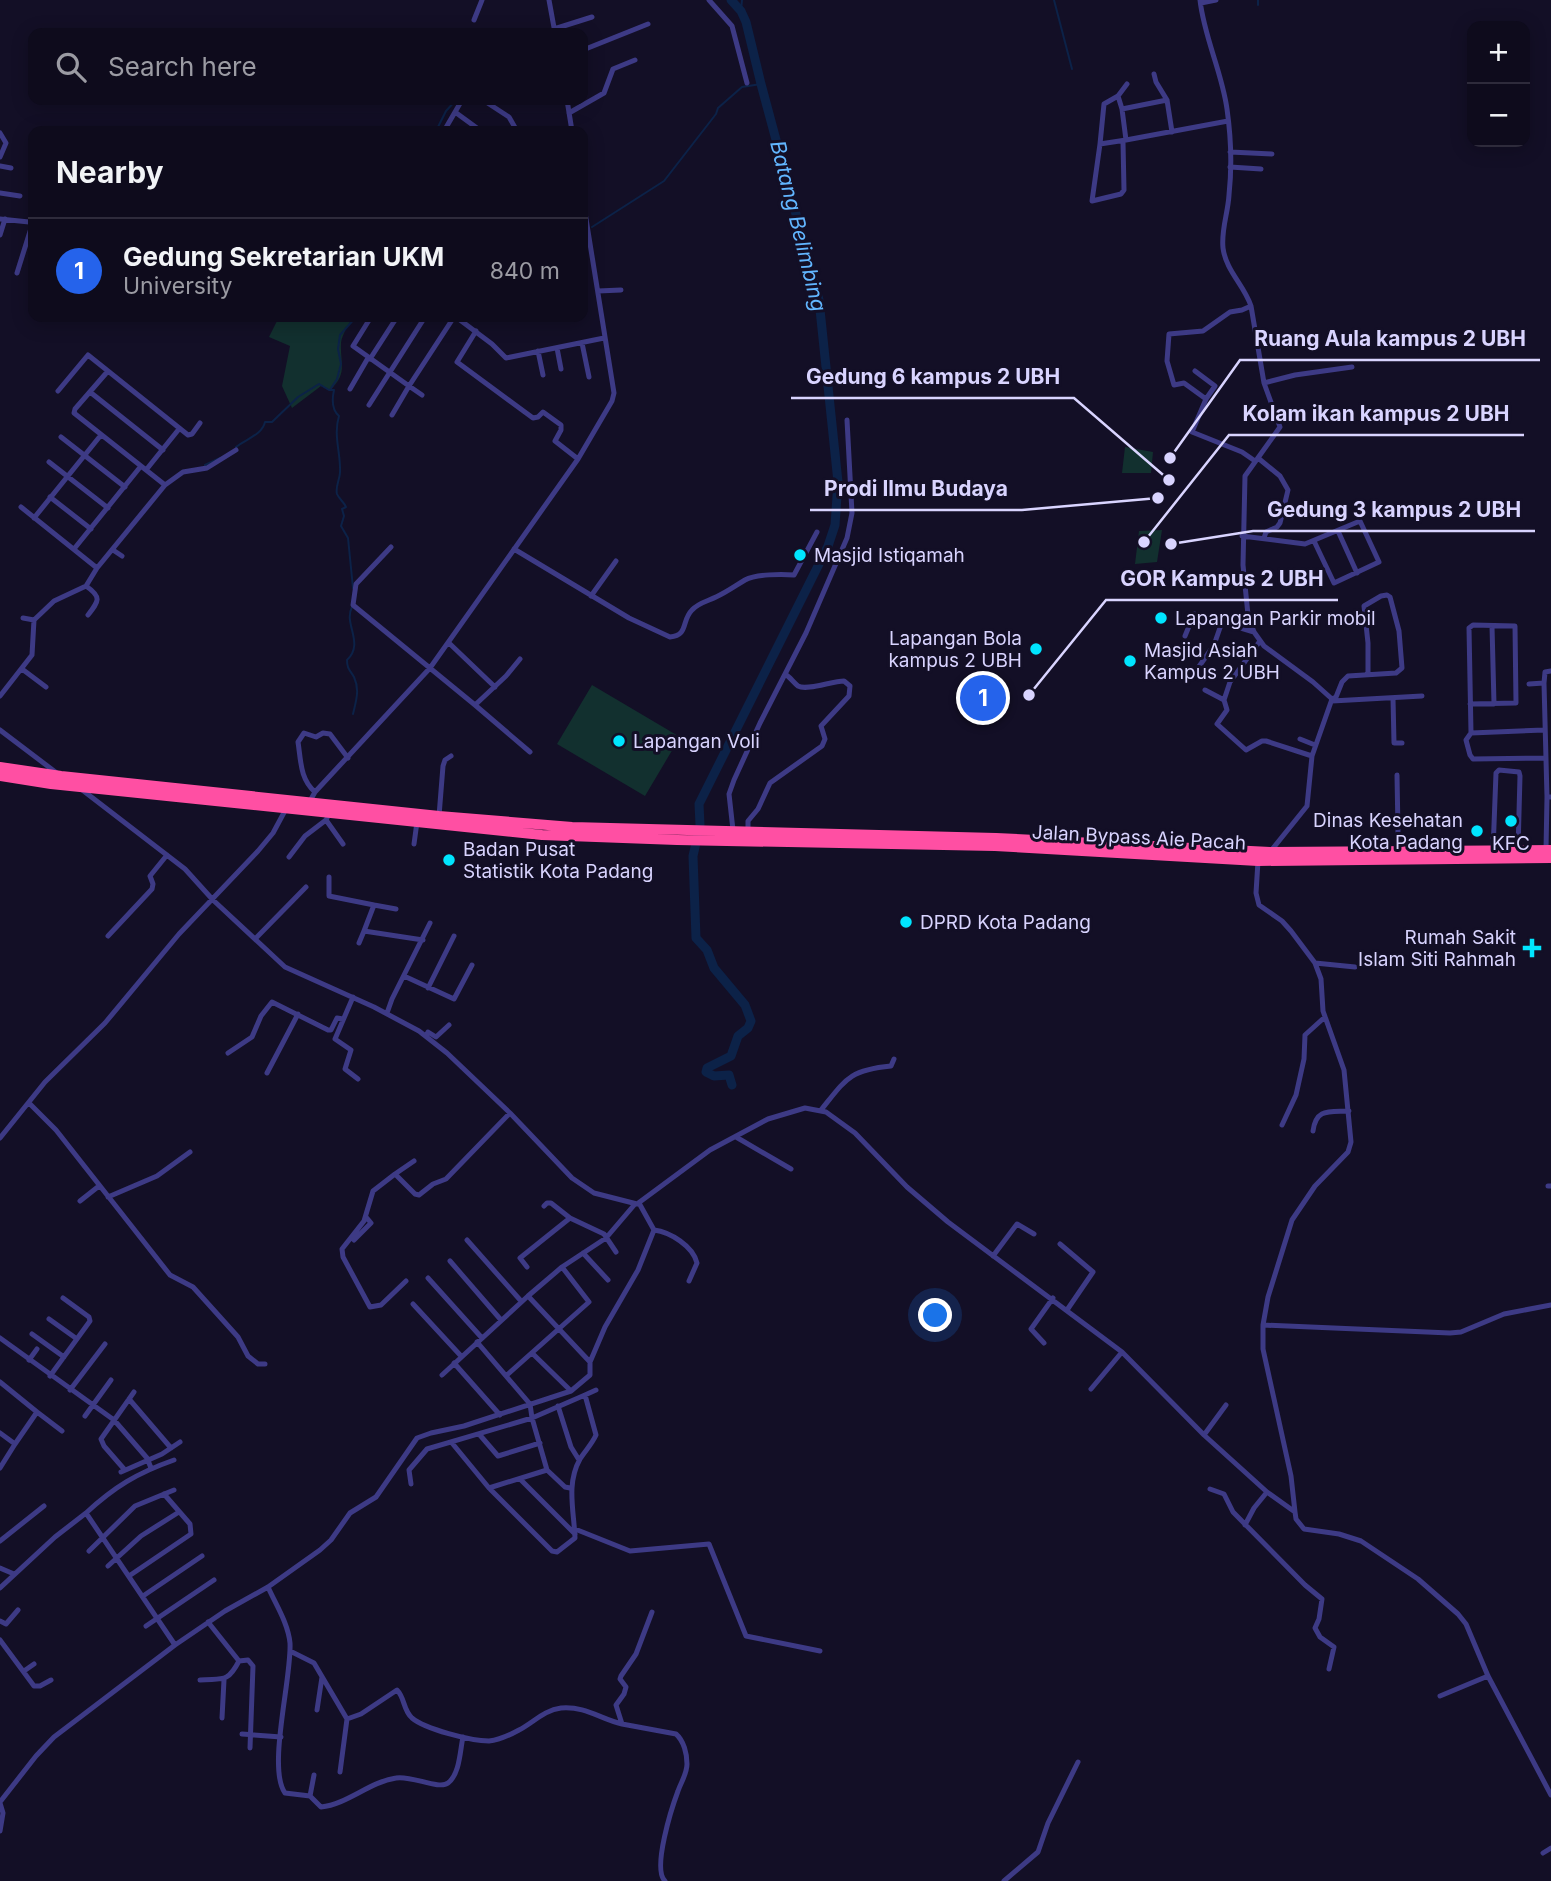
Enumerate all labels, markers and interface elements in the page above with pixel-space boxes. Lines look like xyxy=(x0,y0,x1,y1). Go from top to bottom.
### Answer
map controls xyxy=(1467,21,1530,147)
button: + xyxy=(1467,21,1530,84)
search box xyxy=(28,28,588,105)
icon: search xyxy=(52,48,90,86)
text: Search here xyxy=(108,51,257,82)
button: − xyxy=(1467,84,1530,147)
water label: Batang Belimbing xyxy=(765,138,832,314)
text: Nearby xyxy=(56,154,164,190)
text: Gedung Sekretarian UKM xyxy=(123,241,444,272)
text: 1 xyxy=(74,257,84,285)
text: 840 m xyxy=(490,257,560,285)
text: University xyxy=(123,272,232,300)
callout: Ruang Aula kampus 2 UBH xyxy=(1240,318,1540,360)
text: Ruang Aula kampus 2 UBH xyxy=(1254,326,1526,351)
callout: Gedung 6 kampus 2 UBH xyxy=(791,356,1074,398)
text: Gedung 6 kampus 2 UBH xyxy=(806,364,1060,389)
callout: Kolam ikan kampus 2 UBH xyxy=(1229,393,1524,435)
text: Kolam ikan kampus 2 UBH xyxy=(1242,401,1510,426)
callout: Prodi Ilmu Budaya xyxy=(810,468,1022,510)
text: Prodi Ilmu Budaya xyxy=(824,476,1008,501)
callout: Gedung 3 kampus 2 UBH xyxy=(1253,489,1535,531)
text: Gedung 3 kampus 2 UBH xyxy=(1267,497,1521,522)
place label: Masjid Istiqamah xyxy=(814,544,965,567)
marker: Masjid Istiqamah xyxy=(792,547,808,563)
callout: GOR Kampus 2 UBH xyxy=(1106,558,1338,600)
text: GOR Kampus 2 UBH xyxy=(1120,566,1324,591)
place label: Lapangan Parkir mobil xyxy=(1175,607,1376,630)
marker: Lapangan Parkir mobil xyxy=(1153,610,1169,626)
place label: Lapangan Bola kampus 2 UBH xyxy=(888,627,1022,672)
place label: Masjid Asiah Kampus 2 UBH xyxy=(1144,639,1280,684)
marker: Lapangan Bola kampus 2 UBH xyxy=(1028,641,1044,657)
marker: Masjid Asiah Kampus 2 UBH xyxy=(1122,653,1138,669)
pin: 1 xyxy=(960,672,1006,724)
place label: Lapangan Voli xyxy=(633,730,760,753)
marker: Lapangan Voli xyxy=(611,733,627,749)
place label: Dinas Kesehatan Kota Padang xyxy=(1313,809,1463,854)
marker: KFC xyxy=(1503,813,1519,829)
street label: Jalan Bypass Aie Pacah xyxy=(1031,820,1247,855)
marker: Dinas Kesehatan Kota Padang xyxy=(1469,823,1485,839)
place label: KFC xyxy=(1492,832,1530,855)
place label: Badan Pusat Statistik Kota Padang xyxy=(463,838,653,883)
marker: Badan Pusat Statistik Kota Padang xyxy=(441,852,457,868)
place label: DPRD Kota Padang xyxy=(920,911,1091,934)
marker: DPRD Kota Padang xyxy=(898,914,914,930)
place label: Rumah Sakit Islam Siti Rahmah xyxy=(1358,926,1516,971)
marker: Rumah Sakit Islam Siti Rahmah xyxy=(1522,938,1542,958)
your location xyxy=(918,1298,952,1332)

